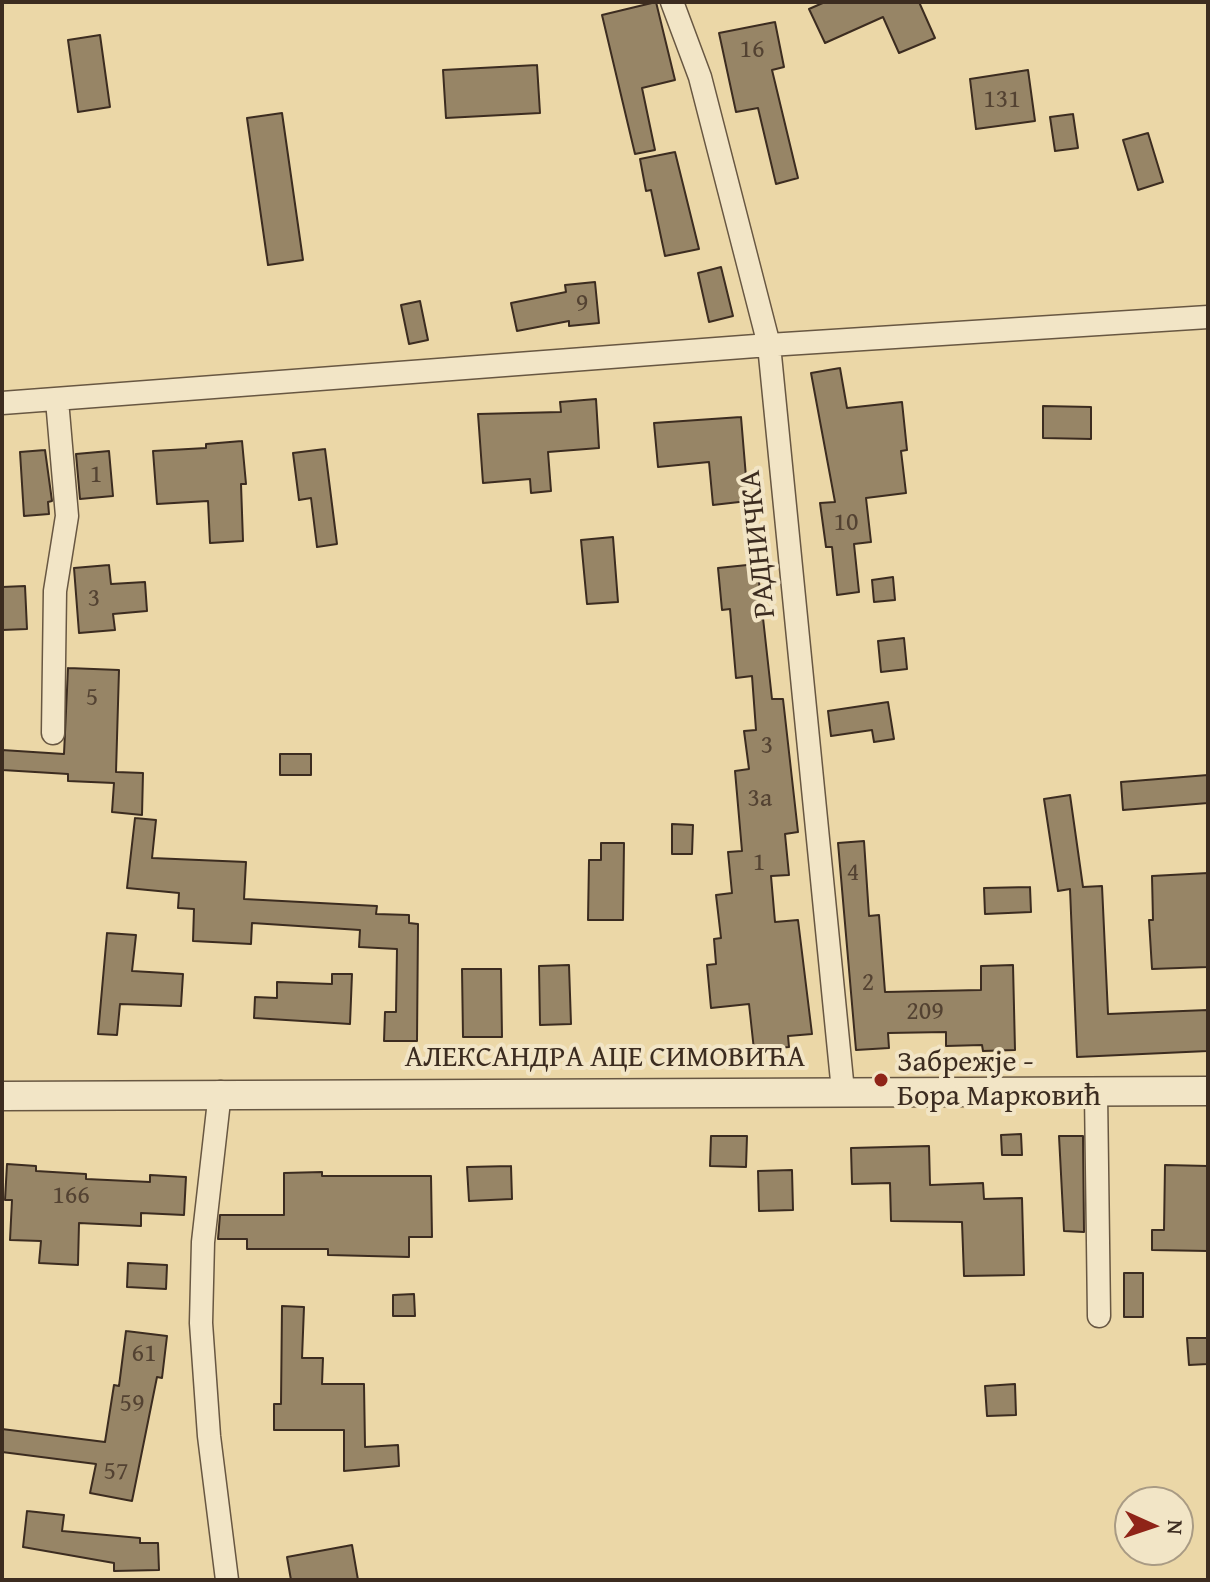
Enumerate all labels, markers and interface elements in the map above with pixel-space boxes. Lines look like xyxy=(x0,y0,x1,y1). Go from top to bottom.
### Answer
house number: 16 xyxy=(739,34,765,66)
house number: 131 xyxy=(983,84,1021,116)
house number: 9 xyxy=(576,288,588,320)
house number: 1 xyxy=(90,459,102,491)
street label: РАДНИЧКА xyxy=(733,468,785,620)
house number: 10 xyxy=(833,507,859,539)
house number: 3 xyxy=(88,583,100,615)
house number: 5 xyxy=(86,682,98,714)
house number: 3 xyxy=(761,730,773,762)
house number: 3a xyxy=(748,783,772,815)
house number: 1 xyxy=(753,847,765,879)
house number: 4 xyxy=(847,857,859,889)
house number: 2 xyxy=(862,967,874,999)
house number: 209 xyxy=(906,996,944,1028)
street label: АЛЕКСАНДРА АЦЕ СИМОВИЋА xyxy=(405,1040,805,1076)
place label: Забрежје - Бора Марковић xyxy=(897,1045,1101,1116)
marker: Забрежје - Бора Марковић xyxy=(872,1071,890,1089)
house number: 166 xyxy=(52,1180,90,1212)
house number: 61 xyxy=(131,1338,157,1370)
house number: 59 xyxy=(119,1388,145,1420)
house number: 57 xyxy=(103,1456,129,1488)
north arrow xyxy=(1114,1486,1194,1566)
text: N xyxy=(1160,1519,1192,1535)

